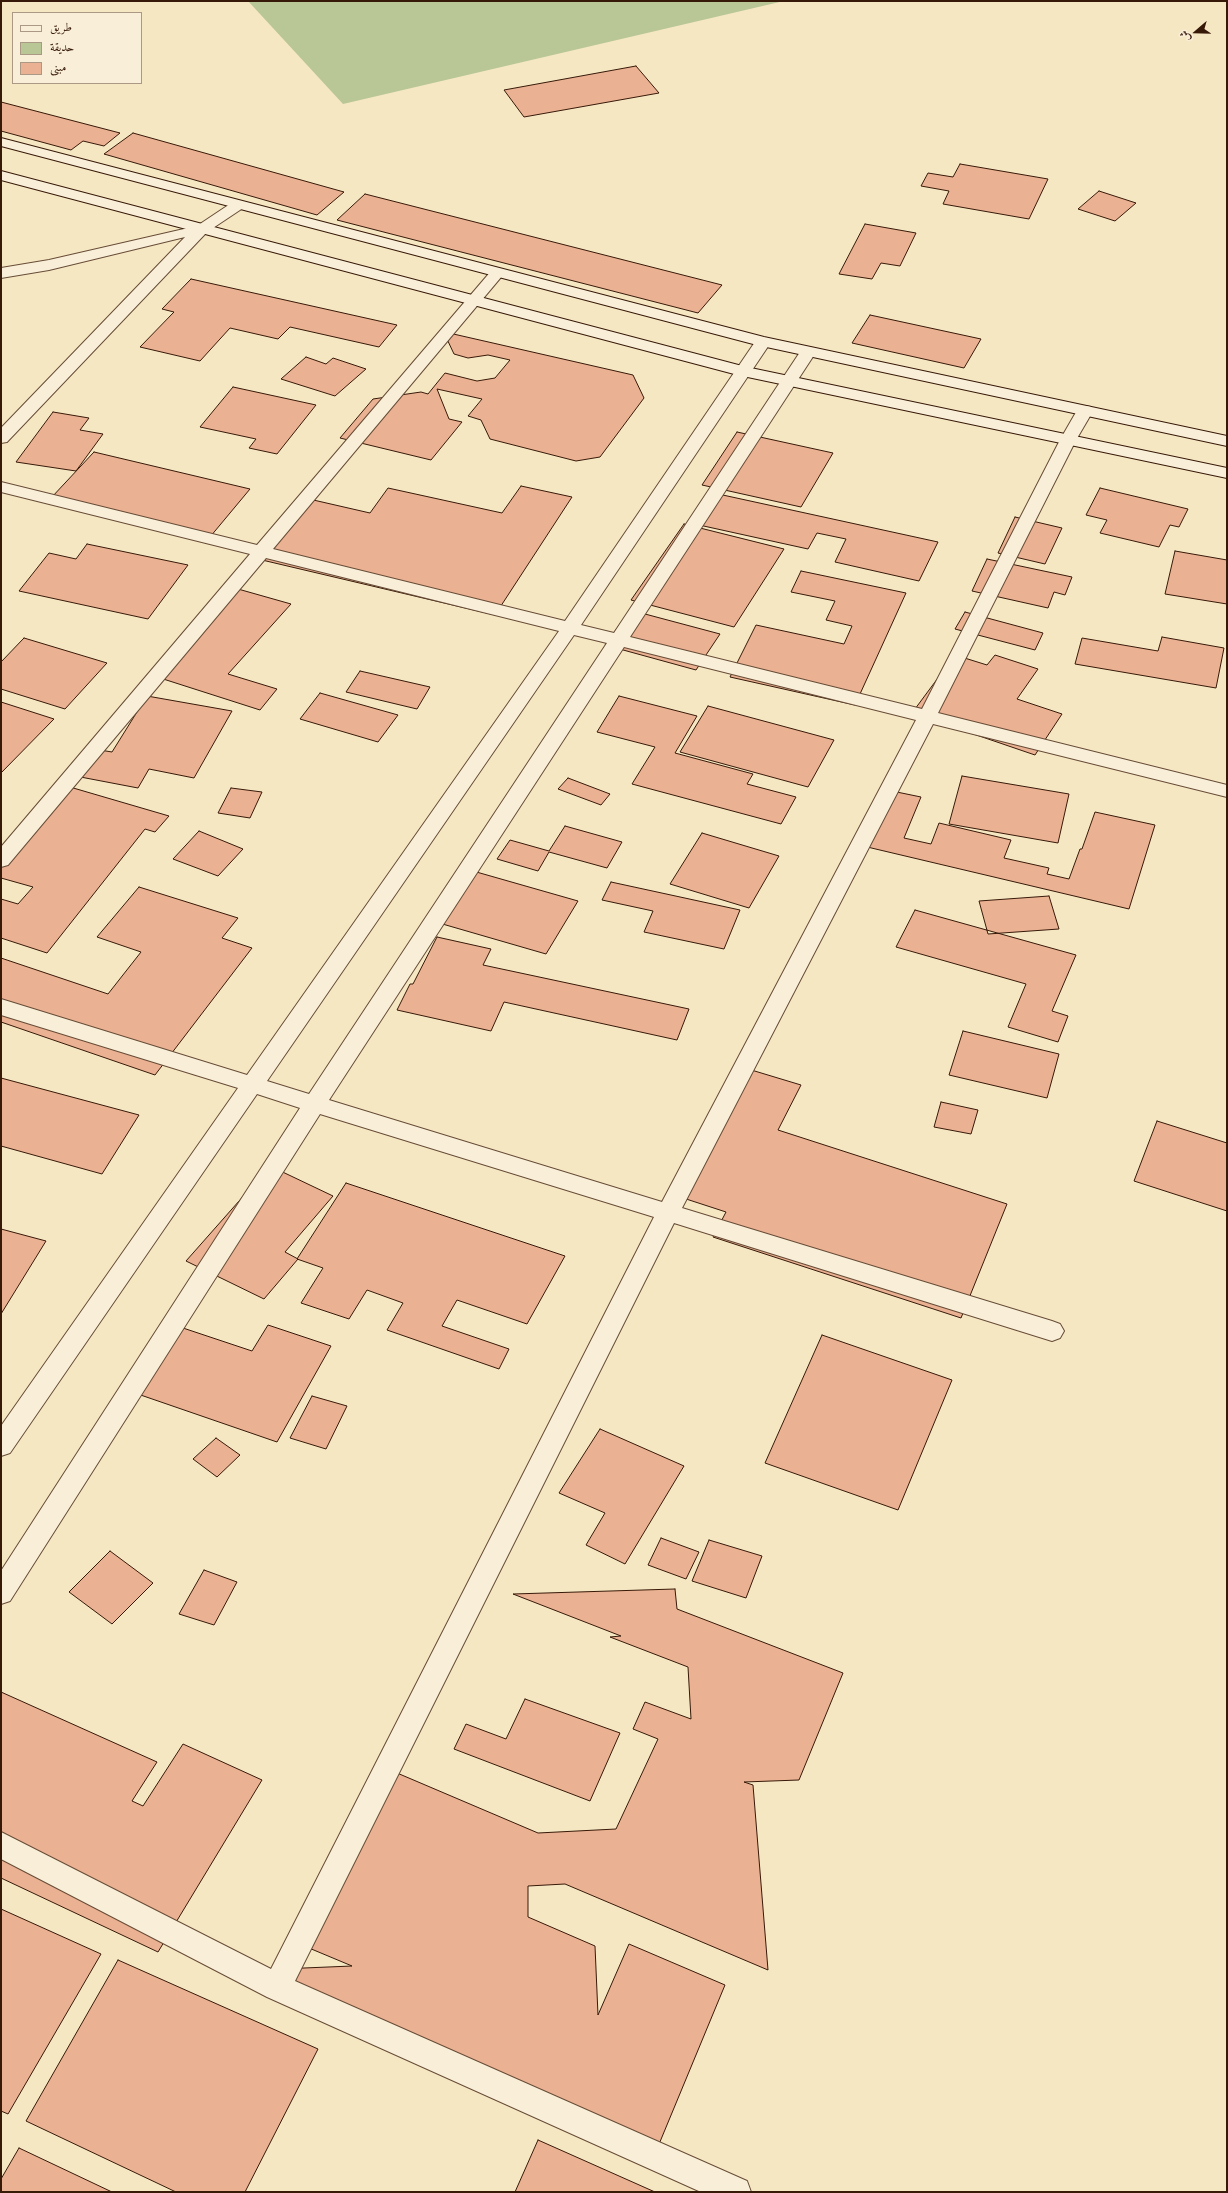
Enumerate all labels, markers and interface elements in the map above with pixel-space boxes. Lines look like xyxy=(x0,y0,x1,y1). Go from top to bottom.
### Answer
legend xyxy=(12,12,142,84)
north arrow xyxy=(1176,12,1216,52)
text: طريق xyxy=(50,18,72,35)
text: ش xyxy=(1175,28,1194,44)
text: حديقة xyxy=(50,38,74,55)
text: مبنى xyxy=(50,58,66,75)

